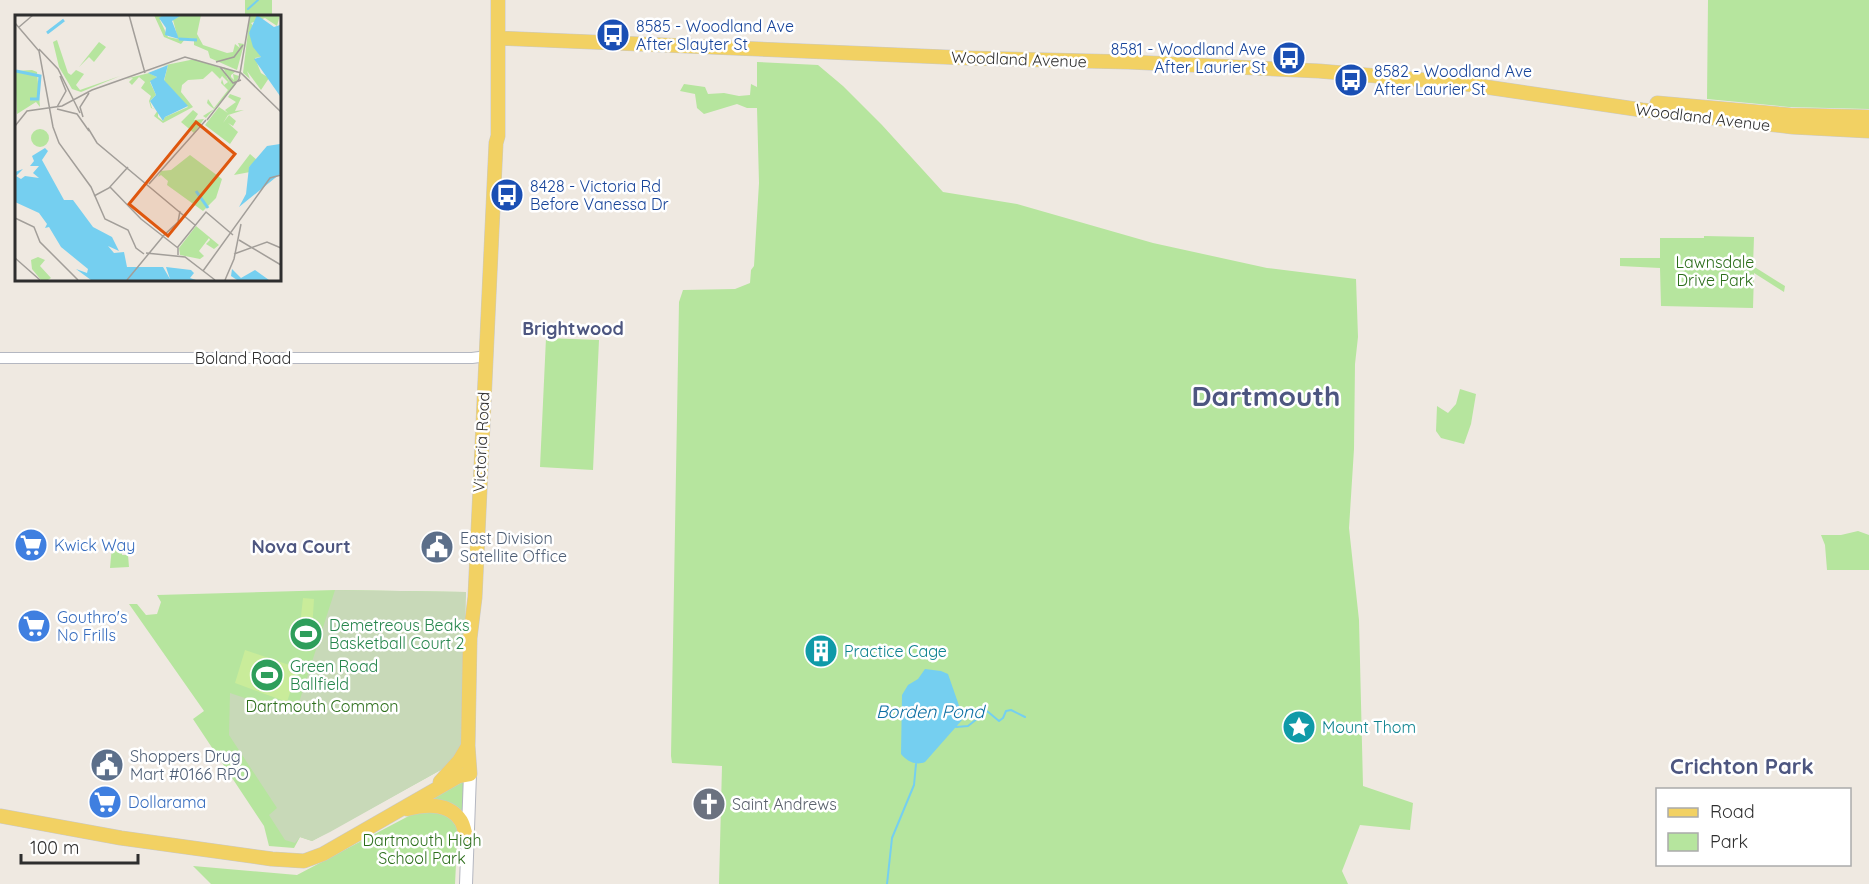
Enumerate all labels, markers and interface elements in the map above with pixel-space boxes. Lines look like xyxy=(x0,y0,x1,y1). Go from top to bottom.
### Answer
inset map xyxy=(15,15,280,280)
place label: 8585 - Woodland Ave After Slayter St xyxy=(636,16,794,54)
bus stop icon: 8585 - Woodland Ave After Slayter St xyxy=(595,17,631,53)
place label: 8581 - Woodland Ave After Laurier St xyxy=(1111,39,1266,77)
bus stop icon: 8581 - Woodland Ave After Laurier St xyxy=(1271,40,1307,76)
street label: Woodland Avenue xyxy=(951,47,1087,71)
place label: 8582 - Woodland Ave After Laurier St xyxy=(1374,61,1532,99)
bus stop icon: 8582 - Woodland Ave After Laurier St xyxy=(1333,62,1369,98)
street label: Woodland Avenue xyxy=(1634,99,1772,135)
place label: 8428 - Victoria Rd Before Vanessa Dr xyxy=(530,176,669,214)
bus stop icon: 8428 - Victoria Rd Before Vanessa Dr xyxy=(489,177,525,213)
park label: Lawnsdale Drive Park xyxy=(1676,252,1754,290)
district label: Brightwood xyxy=(522,317,624,340)
street label: Boland Road xyxy=(195,348,291,368)
district label: Dartmouth xyxy=(1192,378,1340,413)
street label: Victoria Road xyxy=(468,391,494,493)
supermarket icon: Kwick Way xyxy=(13,527,49,563)
place label: East Division Satellite Office xyxy=(460,528,567,566)
public building icon: East Division Satellite Office xyxy=(419,529,455,565)
place label: Kwick Way xyxy=(54,535,135,555)
district label: Nova Court xyxy=(251,535,351,558)
place label: Gouthro's No Frills xyxy=(57,607,127,645)
supermarket icon: Gouthro's No Frills xyxy=(16,608,52,644)
place label: Demetreous Beaks Basketball Court 2 xyxy=(329,615,469,653)
sports icon: Demetreous Beaks Basketball Court 2 xyxy=(288,616,324,652)
building icon: Practice Cage xyxy=(803,633,839,669)
place label: Practice Cage xyxy=(844,641,947,661)
place label: Green Road Ballfield xyxy=(290,656,378,694)
sports icon: Green Road Ballfield xyxy=(249,657,285,693)
park label: Dartmouth Common xyxy=(245,696,399,716)
water label: Borden Pond xyxy=(876,700,986,723)
place icon: Mount Thom xyxy=(1281,709,1317,745)
place label: Mount Thom xyxy=(1322,717,1416,737)
place label: Shoppers Drug Mart #0166 RPO xyxy=(130,746,249,784)
public building icon: Shoppers Drug Mart #0166 RPO xyxy=(89,747,125,783)
district label: Crichton Park xyxy=(1670,752,1814,780)
supermarket icon: Dollarama xyxy=(87,784,123,820)
church icon: Saint Andrews xyxy=(691,786,727,822)
legend xyxy=(1656,788,1851,866)
place label: Dollarama xyxy=(128,792,206,812)
place label: Saint Andrews xyxy=(732,794,837,814)
text: Road xyxy=(1710,800,1755,823)
scale bar xyxy=(21,827,138,865)
park label: Dartmouth High School Park xyxy=(362,830,482,868)
text: Park xyxy=(1710,830,1748,853)
text: 100 m xyxy=(30,836,79,859)

